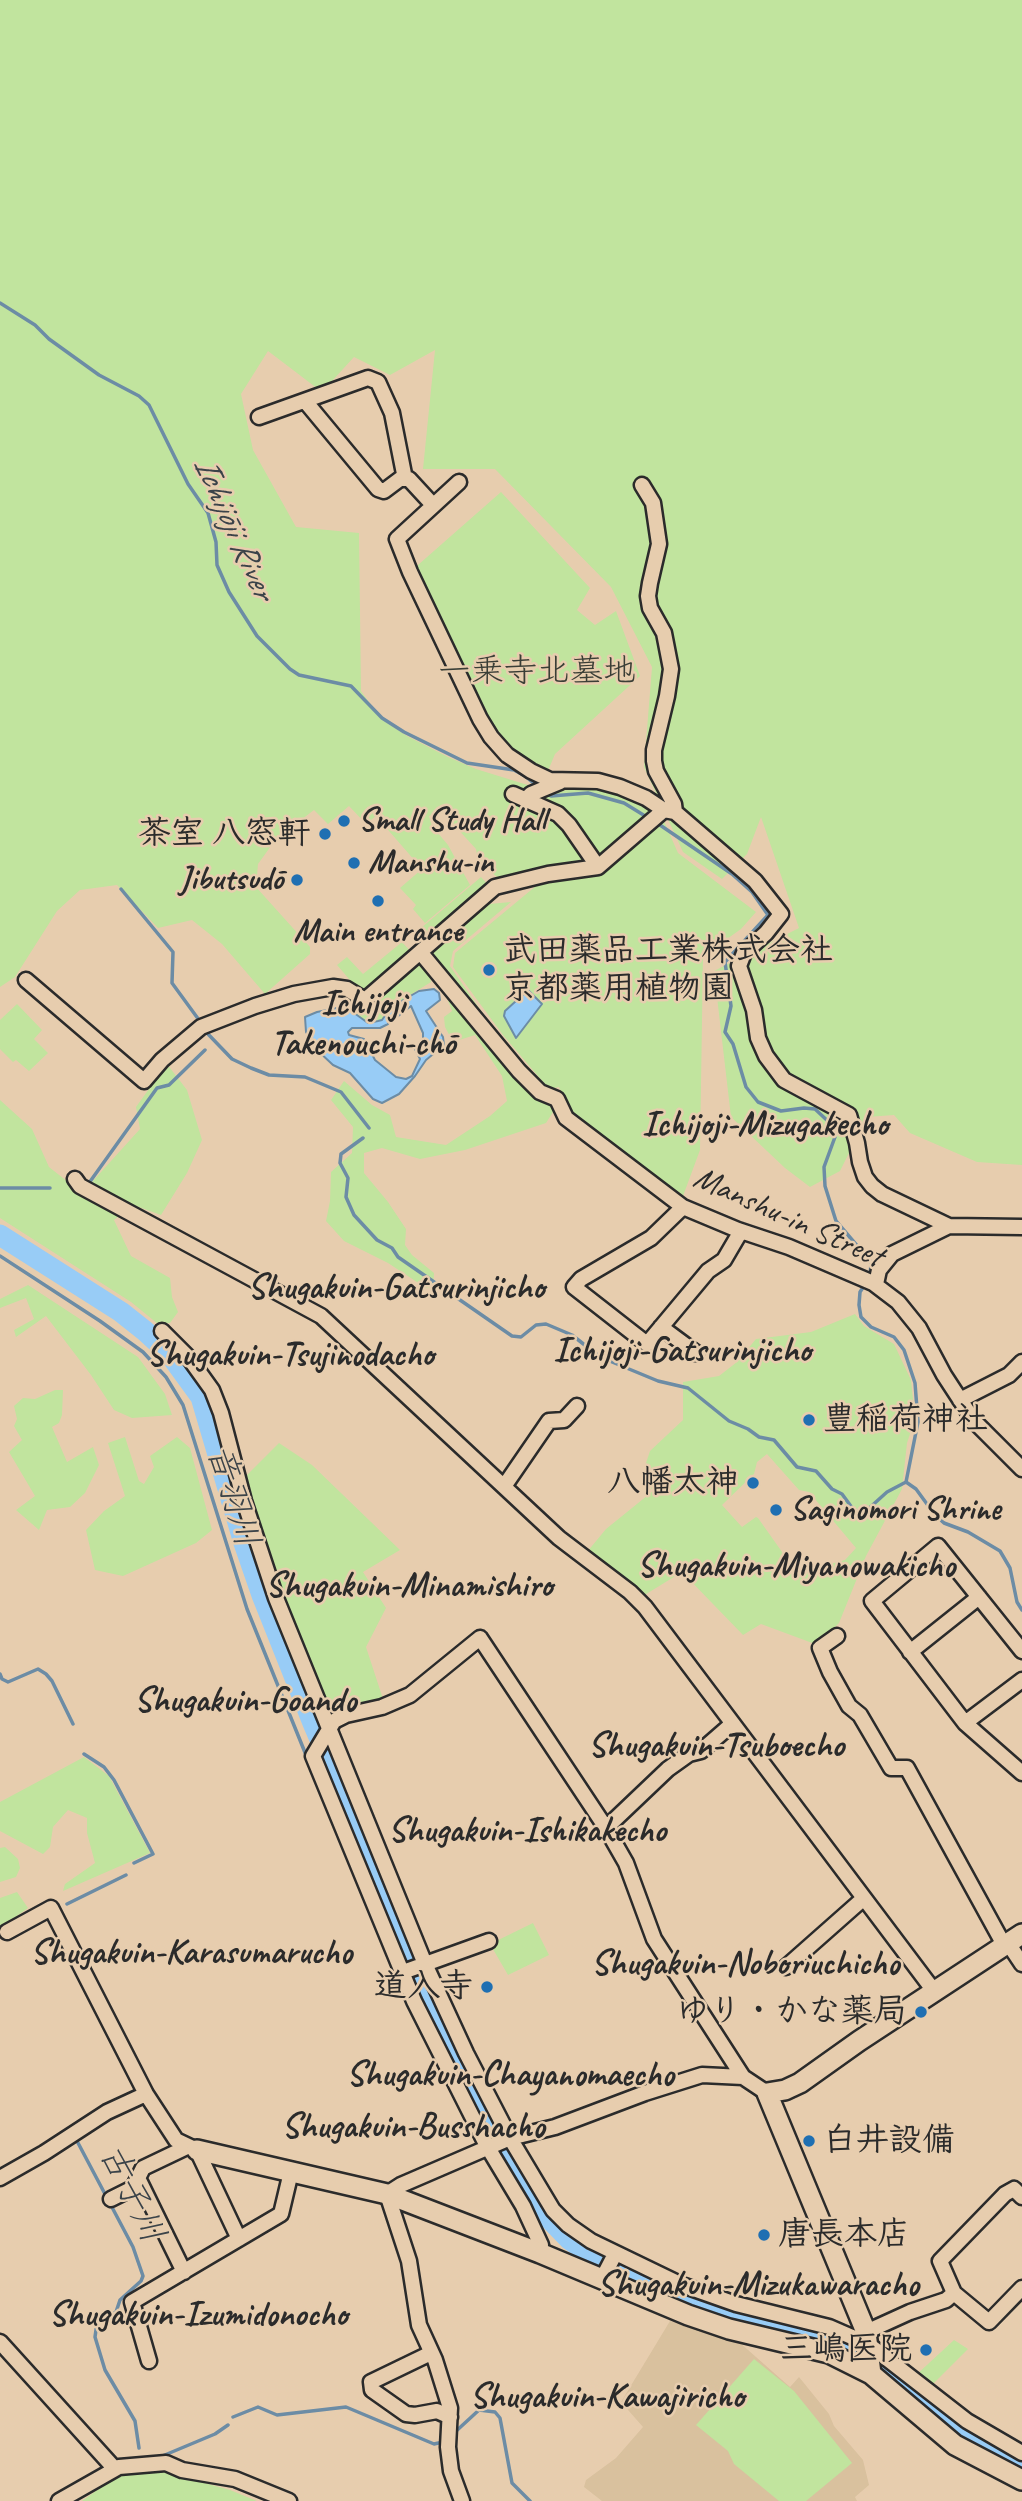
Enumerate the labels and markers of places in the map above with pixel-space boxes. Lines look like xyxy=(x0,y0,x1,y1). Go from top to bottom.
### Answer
place label: Small Study Hall xyxy=(358,801,546,841)
marker: Small Study Hall xyxy=(336,813,352,829)
place label: 茶室 八窓軒 xyxy=(138,814,311,854)
marker: 茶室 八窓軒 xyxy=(317,826,333,842)
place label: Manshu-in xyxy=(368,843,493,883)
marker: Manshu-in xyxy=(346,855,362,871)
place label: Jibutsudō xyxy=(179,860,283,900)
marker: Jibutsudō xyxy=(289,872,305,888)
marker: Main entrance xyxy=(370,893,386,909)
place label: Main entrance xyxy=(294,912,462,952)
place label: 武田薬品工業株式会社 京都薬用植物園 xyxy=(503,931,833,1009)
marker: 武田薬品工業株式会社 京都薬用植物園 xyxy=(481,962,497,978)
place label: 豊稲荷神社 xyxy=(823,1400,988,1440)
marker: 豊稲荷神社 xyxy=(801,1412,817,1428)
place label: 八幡太神 xyxy=(607,1463,739,1503)
marker: 八幡太神 xyxy=(745,1475,761,1491)
place label: Saginomori Shrine xyxy=(790,1490,1000,1530)
marker: Saginomori Shrine xyxy=(768,1502,784,1518)
place label: 道入寺 xyxy=(374,1967,473,2007)
marker: 道入寺 xyxy=(479,1979,495,1995)
place label: ゆり・かな薬局 xyxy=(676,1992,907,2032)
marker: ゆり・かな薬局 xyxy=(913,2004,929,2020)
place label: 白井設備 xyxy=(823,2121,955,2161)
marker: 白井設備 xyxy=(801,2133,817,2149)
place label: 唐長本店 xyxy=(778,2215,910,2255)
marker: 唐長本店 xyxy=(756,2227,772,2243)
place label: 三嶋医院 xyxy=(780,2330,912,2370)
marker: 三嶋医院 xyxy=(918,2342,934,2358)

